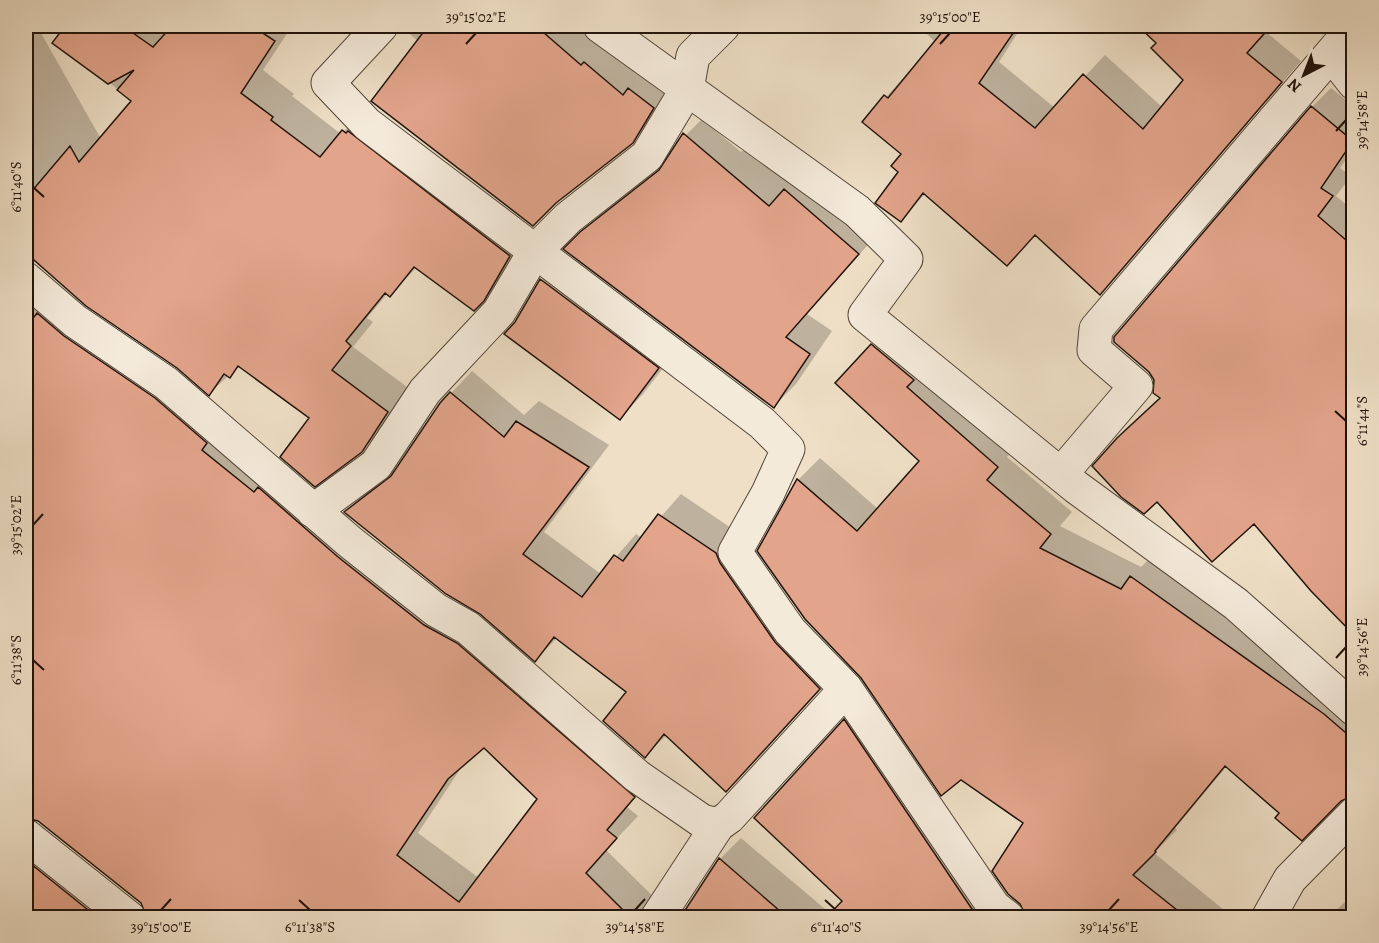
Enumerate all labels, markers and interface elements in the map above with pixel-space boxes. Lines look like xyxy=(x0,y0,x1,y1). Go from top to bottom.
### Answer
text: 39°15'02"E xyxy=(446,7,506,27)
text: 39°15'00"E xyxy=(919,7,981,27)
north arrow xyxy=(1274,45,1334,105)
text: N xyxy=(1283,73,1306,97)
text: 39°14'58"E xyxy=(1352,90,1372,150)
text: 6°11'40"S xyxy=(6,161,26,213)
text: 6°11'44"S xyxy=(1352,396,1372,446)
text: 39°15'02"E xyxy=(6,495,26,555)
text: 39°14'56"E xyxy=(1352,618,1372,676)
text: 6°11'38"S xyxy=(6,635,26,685)
text: 39°15'00"E xyxy=(130,917,192,937)
text: 6°11'38"S xyxy=(285,917,335,937)
text: 39°14'58"E xyxy=(605,917,665,937)
text: 6°11'40"S xyxy=(810,917,862,937)
text: 39°14'56"E xyxy=(1080,917,1138,937)

